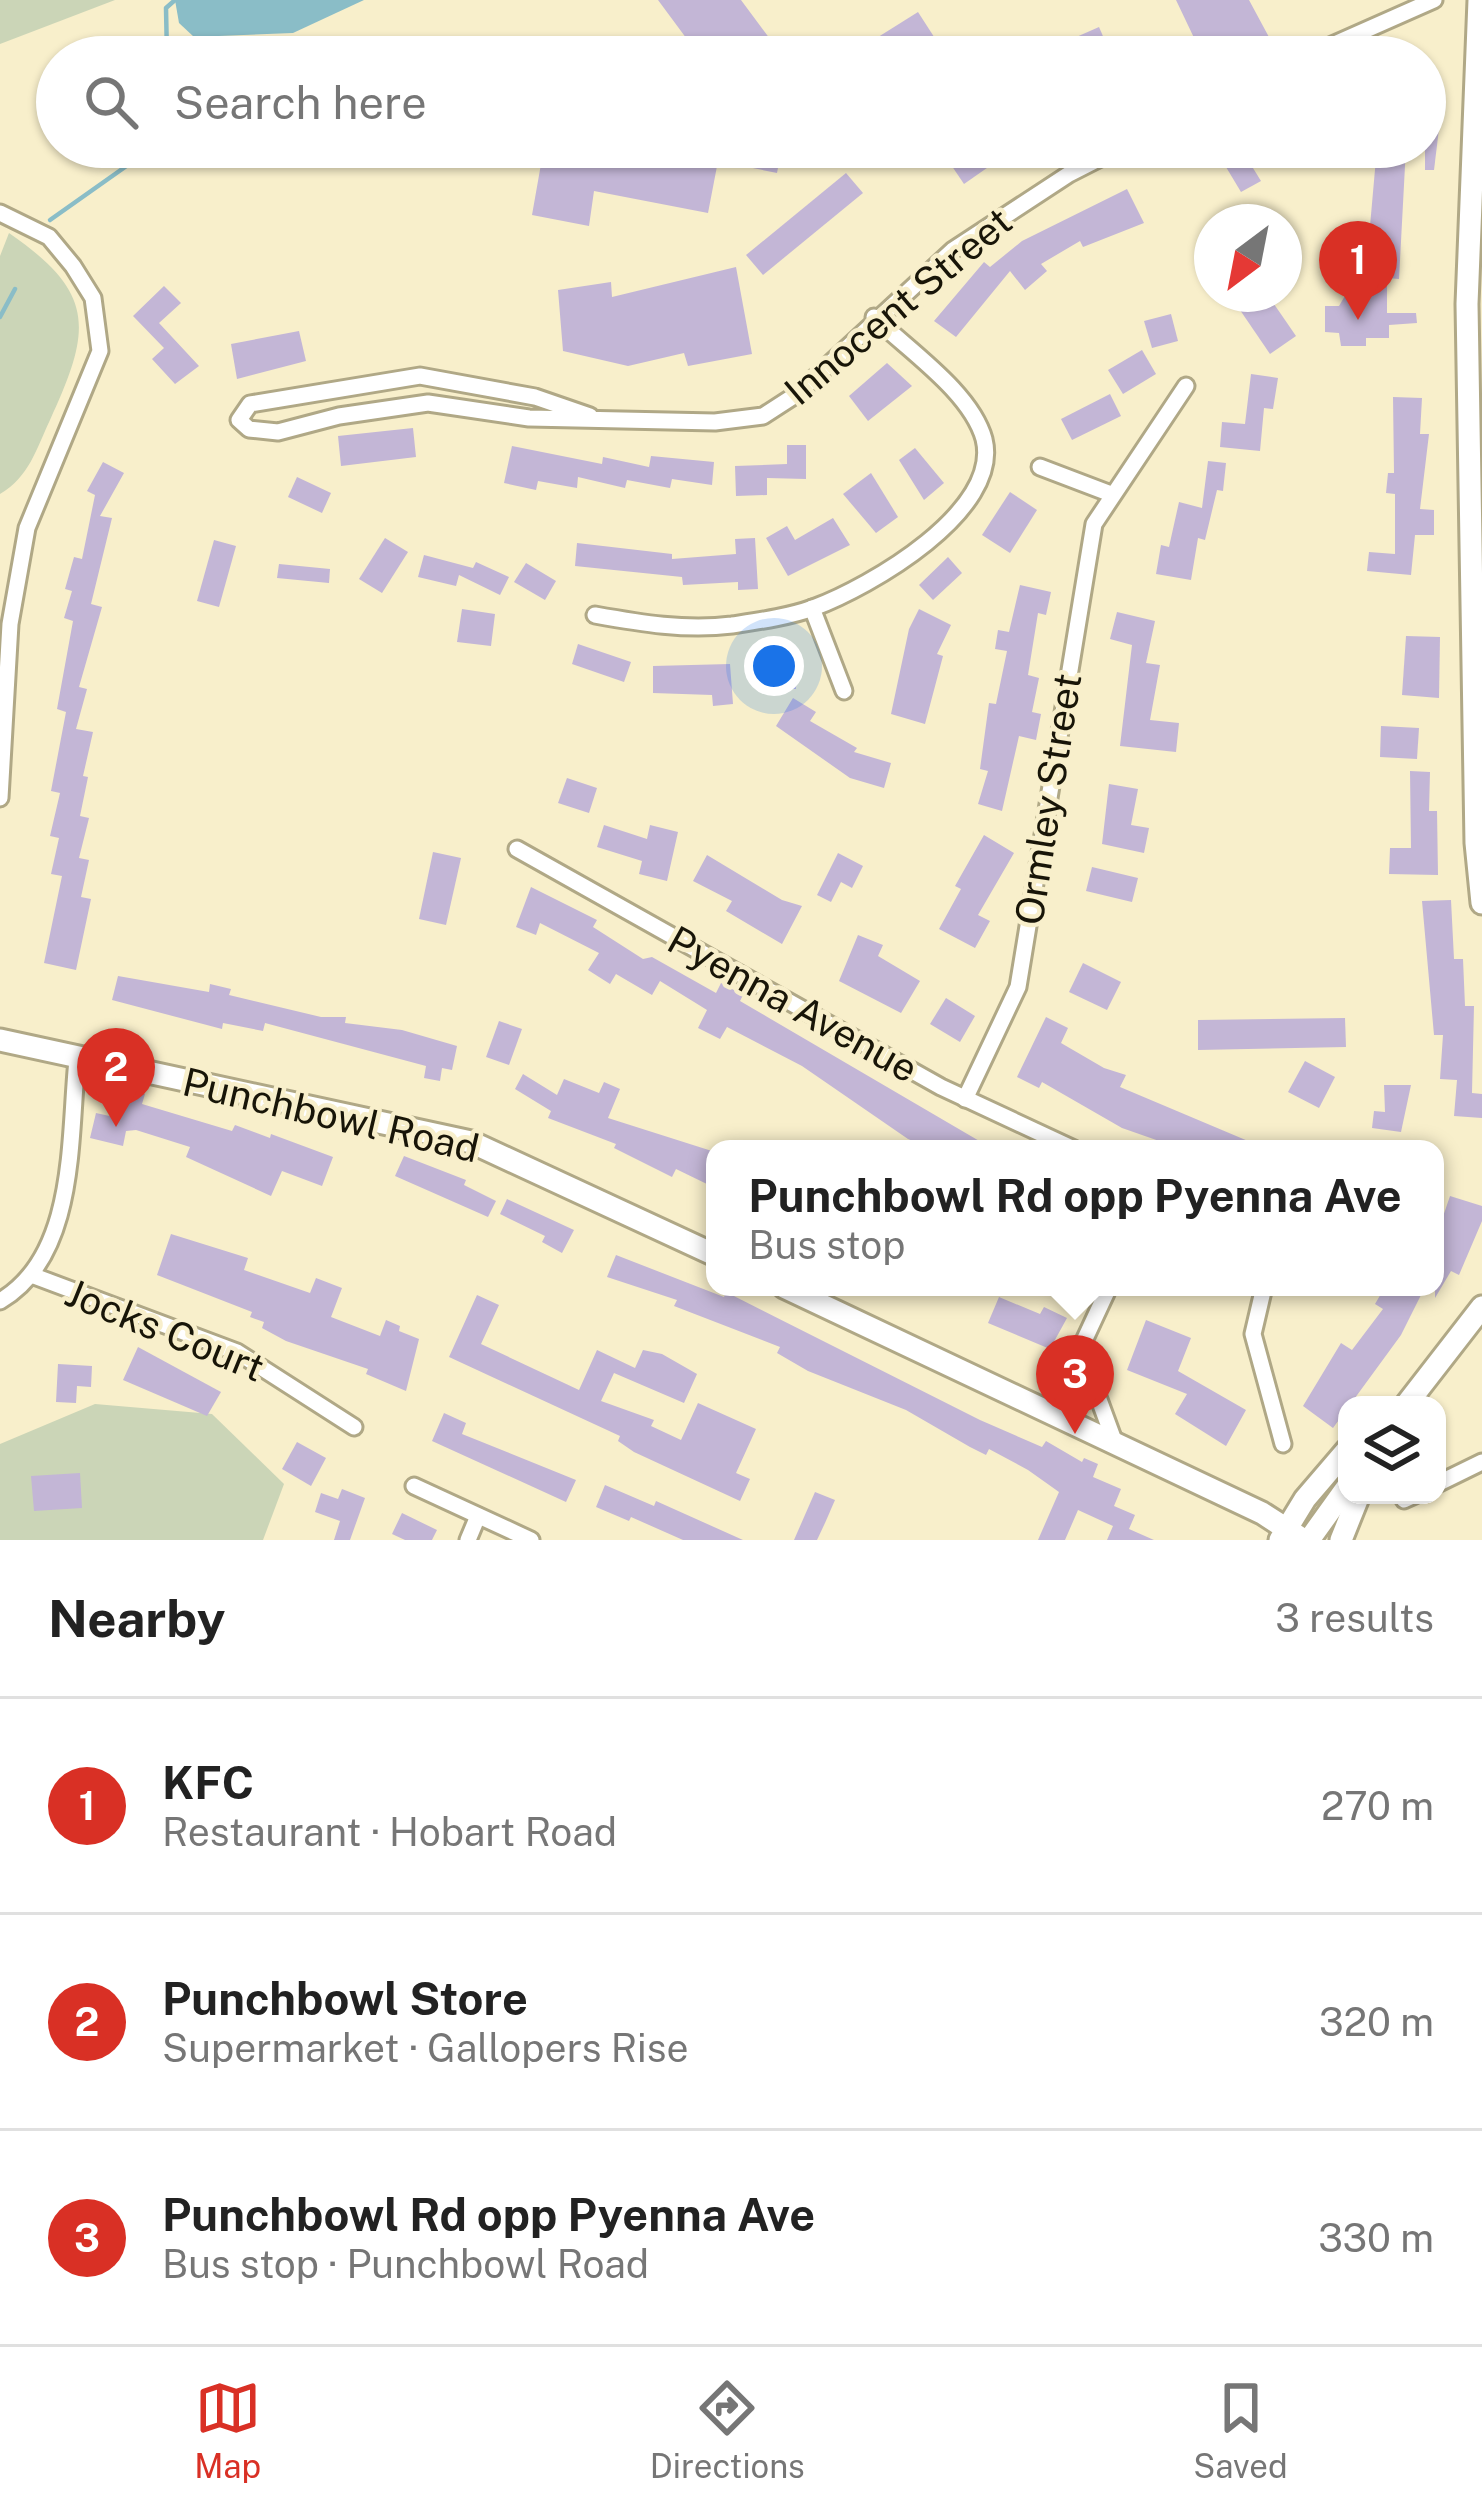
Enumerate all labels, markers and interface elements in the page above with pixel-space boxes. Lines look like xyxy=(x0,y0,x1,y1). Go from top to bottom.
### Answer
search box xyxy=(36,36,1446,168)
icon: search xyxy=(78,69,144,135)
text: Search here xyxy=(174,76,427,129)
street label: Innocent Street xyxy=(775,198,1021,414)
north arrow xyxy=(1194,204,1302,312)
pin: 1 xyxy=(1319,221,1397,320)
your location xyxy=(744,636,804,696)
street label: Ormley Street xyxy=(1005,670,1091,928)
street label: Pyenna Avenue xyxy=(660,916,926,1092)
pin: 2 xyxy=(77,1028,155,1127)
street label: Punchbowl Road xyxy=(178,1059,484,1171)
popup xyxy=(706,1140,1444,1296)
text: Punchbowl Rd opp Pyenna Ave xyxy=(748,1169,1402,1222)
text: Bus stop xyxy=(748,1222,905,1268)
street label: Jocks Court xyxy=(59,1269,271,1391)
pin: 3 xyxy=(1036,1335,1114,1434)
map controls xyxy=(1338,1396,1446,1504)
button: layers xyxy=(1338,1396,1446,1504)
text: Nearby xyxy=(48,1589,225,1648)
text: 3 results xyxy=(1275,1595,1434,1641)
text: KFC xyxy=(162,1756,254,1809)
text: 1 xyxy=(79,1783,95,1829)
text: 270 m xyxy=(1321,1783,1434,1829)
text: Restaurant · Hobart Road xyxy=(162,1809,617,1855)
text: Punchbowl Store xyxy=(162,1972,528,2025)
text: 2 xyxy=(75,1999,99,2045)
text: 320 m xyxy=(1319,1999,1434,2045)
text: Supermarket · Gallopers Rise xyxy=(162,2025,688,2071)
text: Punchbowl Rd opp Pyenna Ave xyxy=(162,2188,815,2241)
text: 3 xyxy=(74,2215,100,2261)
text: 330 m xyxy=(1318,2215,1434,2261)
text: Bus stop · Punchbowl Road xyxy=(162,2241,649,2287)
tab: Map xyxy=(194,2375,261,2485)
tab: Directions xyxy=(650,2375,805,2485)
tab: Saved xyxy=(1193,2375,1288,2485)

